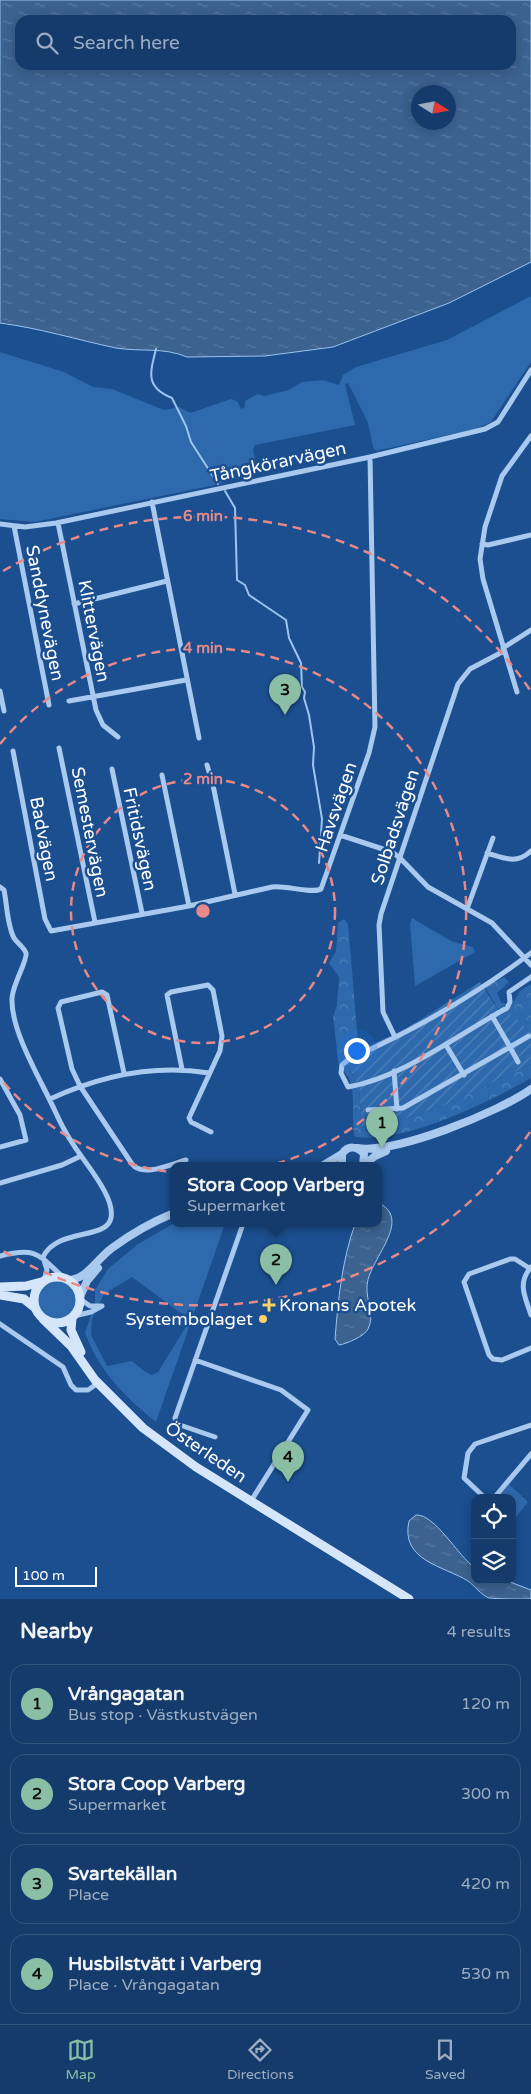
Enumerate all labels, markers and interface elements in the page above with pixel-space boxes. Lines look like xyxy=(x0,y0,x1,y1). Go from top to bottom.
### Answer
search box xyxy=(15,15,516,70)
icon: search xyxy=(33,29,61,57)
text: Search here xyxy=(73,32,180,54)
north arrow xyxy=(411,85,456,130)
street label: Tångkörarvägen xyxy=(208,437,348,487)
text: 6 min xyxy=(183,507,223,525)
street label: Sanddynevägen xyxy=(21,543,69,683)
street label: Klittervägen xyxy=(73,578,115,684)
text: 4 min xyxy=(183,639,223,657)
pin: 3 xyxy=(269,674,301,715)
street label: Havsvägen xyxy=(310,759,362,855)
street label: Semestervägen xyxy=(67,765,113,899)
street label: Solbadsvägen xyxy=(366,767,424,887)
text: 2 min xyxy=(183,770,223,788)
street label: Fritidsvägen xyxy=(118,785,162,893)
street label: Badvägen xyxy=(25,795,63,883)
centre of rings xyxy=(194,902,212,920)
your location xyxy=(344,1038,370,1064)
pin: 1 xyxy=(366,1107,398,1148)
popup xyxy=(170,1162,382,1227)
text: Stora Coop Varberg xyxy=(187,1174,365,1196)
text: Supermarket xyxy=(187,1196,285,1216)
pin: 2 xyxy=(260,1244,292,1285)
place label: Kronans Apotek xyxy=(279,1294,416,1316)
marker: Kronans Apotek xyxy=(263,1299,275,1311)
place label: Systembolaget xyxy=(125,1308,253,1330)
marker: Systembolaget xyxy=(257,1313,269,1325)
street label: Österleden xyxy=(161,1417,251,1487)
pin: 4 xyxy=(272,1441,304,1482)
map controls xyxy=(471,1494,516,1584)
button: locate xyxy=(471,1494,516,1539)
button: layers xyxy=(471,1539,516,1584)
scale bar xyxy=(15,1564,98,1587)
text: 100 m xyxy=(22,1567,65,1584)
text: Nearby xyxy=(20,1619,93,1644)
text: 4 results xyxy=(447,1622,511,1642)
text: Vrångagatan xyxy=(68,1683,185,1705)
text: 1 xyxy=(32,1694,42,1714)
text: 120 m xyxy=(461,1694,510,1714)
text: Bus stop · Västkustvägen xyxy=(68,1705,258,1725)
text: Stora Coop Varberg xyxy=(68,1773,246,1795)
text: 2 xyxy=(32,1784,42,1804)
text: 300 m xyxy=(461,1784,510,1804)
text: Supermarket xyxy=(68,1795,166,1815)
text: Svartekällan xyxy=(68,1863,177,1885)
text: 3 xyxy=(32,1874,42,1894)
text: 420 m xyxy=(461,1874,510,1894)
text: Place xyxy=(68,1885,109,1905)
text: Husbilstvätt i Varberg xyxy=(68,1953,262,1975)
text: 4 xyxy=(32,1964,42,1984)
text: 530 m xyxy=(461,1964,510,1984)
text: Place · Vrångagatan xyxy=(68,1975,220,1995)
tab: Map xyxy=(66,2036,96,2083)
tab: Directions xyxy=(227,2036,294,2083)
tab: Saved xyxy=(425,2036,465,2083)

